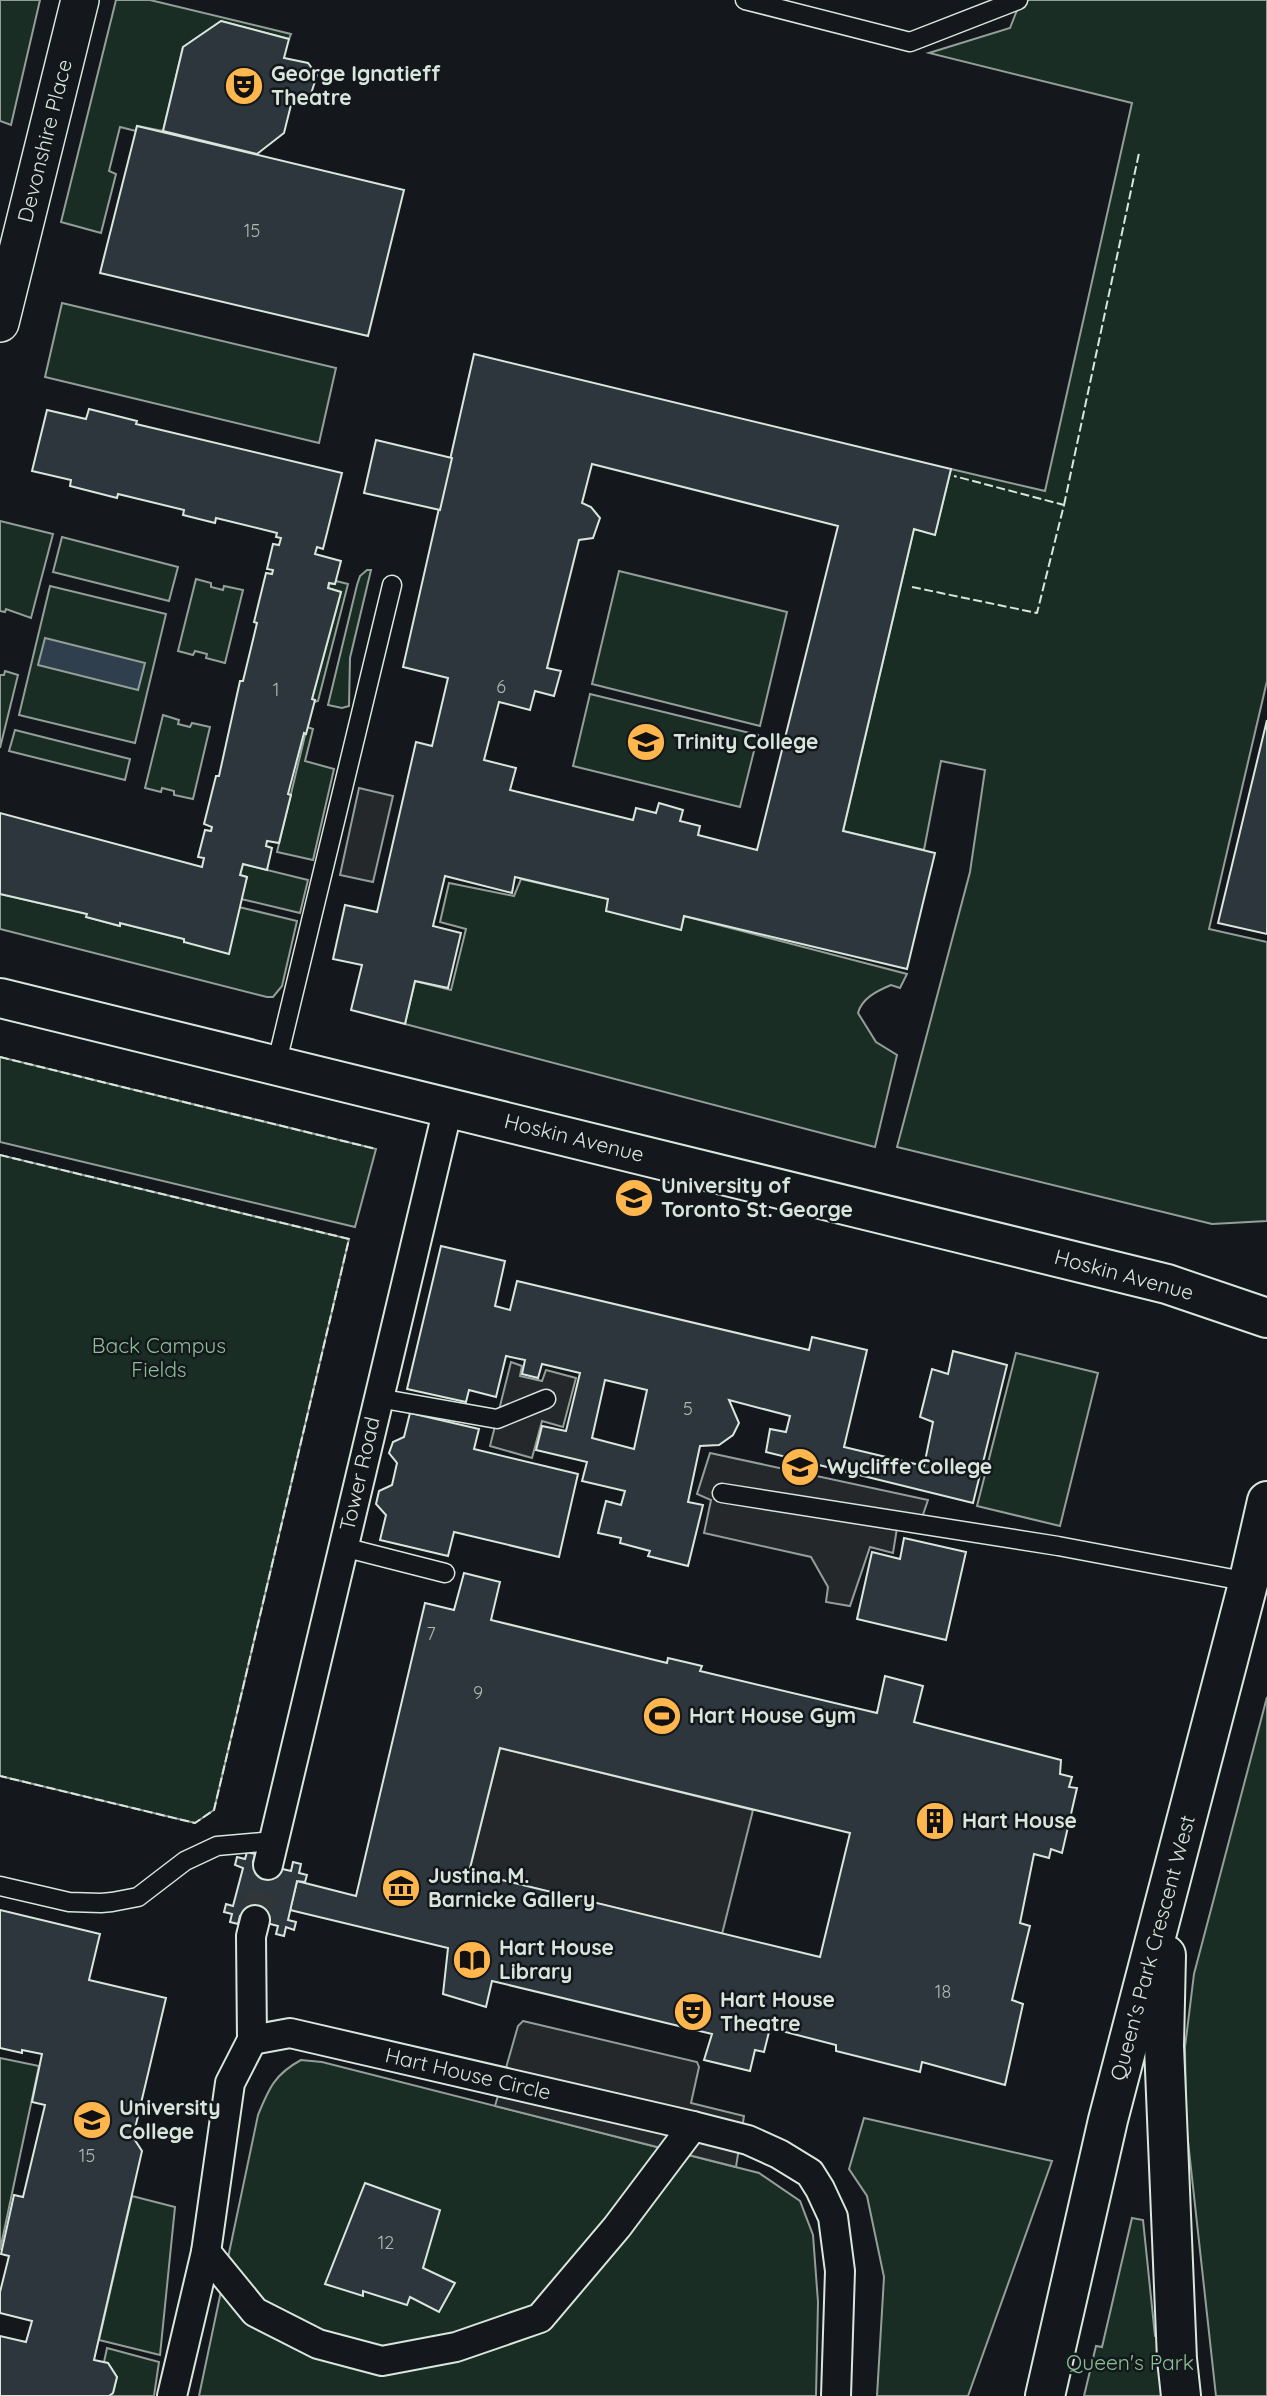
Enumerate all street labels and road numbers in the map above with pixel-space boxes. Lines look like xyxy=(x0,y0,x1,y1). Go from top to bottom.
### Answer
street label: Devonshire Place xyxy=(11,57,77,225)
street label: Hoskin Avenue xyxy=(502,1107,647,1167)
street label: Hoskin Avenue xyxy=(1052,1243,1197,1305)
street label: Tower Road xyxy=(333,1414,385,1533)
street label: Queen's Park Crescent West xyxy=(1104,1812,1200,2083)
street label: Hart House Circle xyxy=(383,2041,554,2105)

